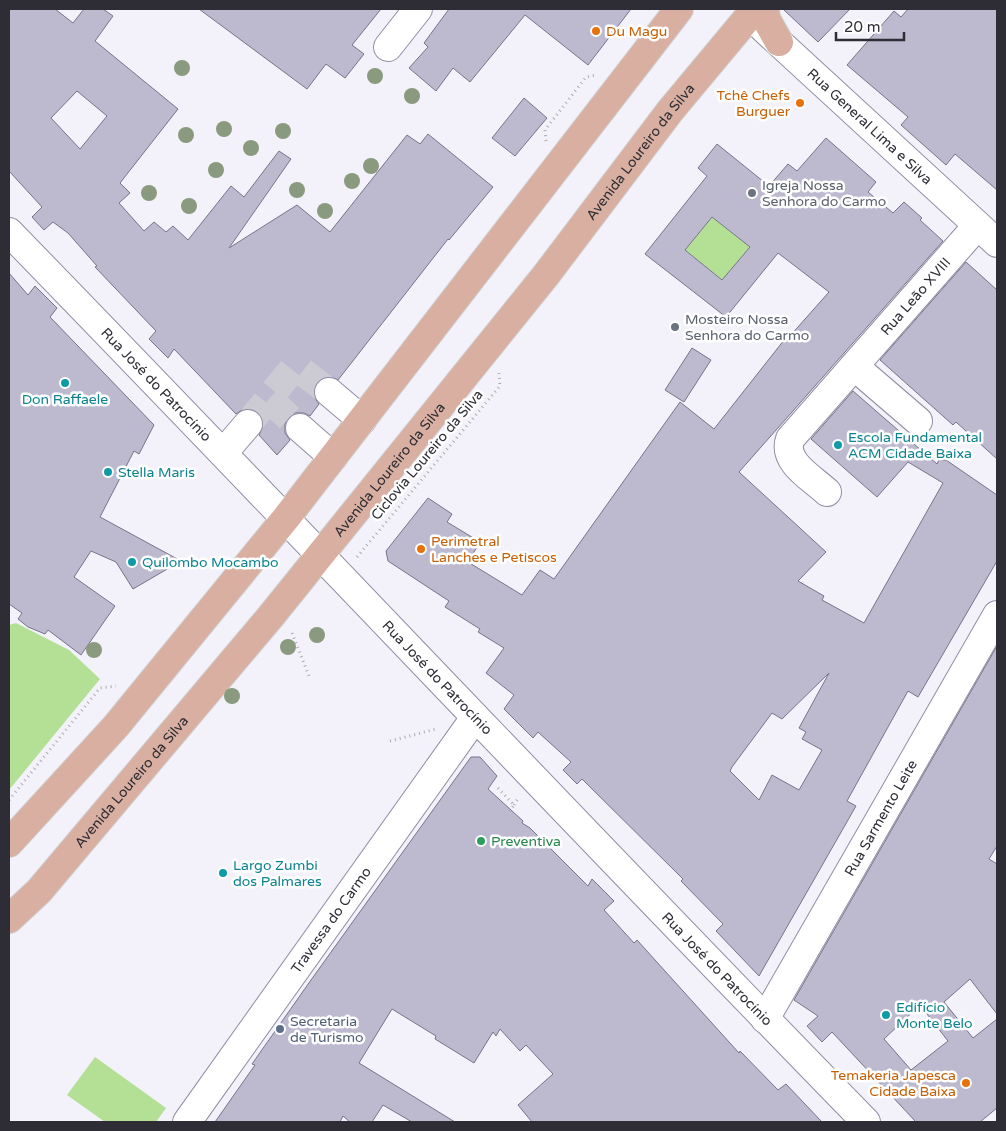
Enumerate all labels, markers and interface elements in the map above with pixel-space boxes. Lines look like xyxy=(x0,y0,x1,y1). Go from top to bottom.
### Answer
scale bar xyxy=(836,10,904,42)
text: 20 m xyxy=(844,18,881,36)
place label: Du Magu xyxy=(606,23,667,40)
marker: Du Magu xyxy=(590,25,602,37)
street label: Rua General Lima e Silva xyxy=(804,65,936,188)
street label: Avenida Loureiro da Silva xyxy=(582,80,698,223)
place label: Tchê Chefs Burguer xyxy=(717,87,791,120)
marker: Tchê Chefs Burguer xyxy=(794,97,806,109)
place label: Igreja Nossa Senhora do Carmo xyxy=(762,177,886,210)
marker: Igreja Nossa Senhora do Carmo xyxy=(746,187,758,199)
street label: Rua Leão XVIII xyxy=(877,254,954,338)
place label: Mosteiro Nossa Senhora do Carmo xyxy=(685,311,809,344)
marker: Mosteiro Nossa Senhora do Carmo xyxy=(669,321,681,333)
street label: Rua José do Patrocínio xyxy=(98,324,215,445)
marker: Don Raffaele xyxy=(59,377,71,389)
street label: Ciclovia Loureiro da Silva xyxy=(367,386,487,524)
place label: Don Raffaele xyxy=(22,391,108,408)
street label: Avenida Loureiro da Silva xyxy=(330,399,448,540)
place label: Escola Fundamental ACM Cidade Baixa xyxy=(848,429,982,462)
marker: Escola Fundamental ACM Cidade Baixa xyxy=(832,439,844,451)
place label: Stella Maris xyxy=(118,464,195,481)
marker: Stella Maris xyxy=(102,466,114,478)
place label: Perimetral Lanches e Petiscos xyxy=(431,533,557,566)
marker: Perimetral Lanches e Petiscos xyxy=(415,543,427,555)
place label: Quilombo Mocambo xyxy=(142,554,278,571)
marker: Quilombo Mocambo xyxy=(126,556,138,568)
street label: Rua José do Patrocínio xyxy=(379,617,496,738)
street label: Avenida Loureiro da Silva xyxy=(71,712,192,851)
street label: Rua Sarmento Leite xyxy=(841,757,921,879)
place label: Preventiva xyxy=(491,833,561,850)
marker: Preventiva xyxy=(475,835,487,847)
place label: Largo Zumbi dos Palmares xyxy=(233,857,322,890)
street label: Travessa do Carmo xyxy=(287,864,374,976)
marker: Largo Zumbi dos Palmares xyxy=(217,867,229,879)
street label: Rua José do Patrocínio xyxy=(659,908,776,1029)
place label: Edifício Monte Belo xyxy=(896,999,973,1032)
marker: Edifício Monte Belo xyxy=(880,1009,892,1021)
place label: Secretaria de Turismo xyxy=(290,1013,364,1046)
marker: Secretaria de Turismo xyxy=(274,1023,286,1035)
place label: Temakeria Japesca Cidade Baixa xyxy=(831,1067,956,1100)
marker: Temakeria Japesca Cidade Baixa xyxy=(960,1077,972,1089)

